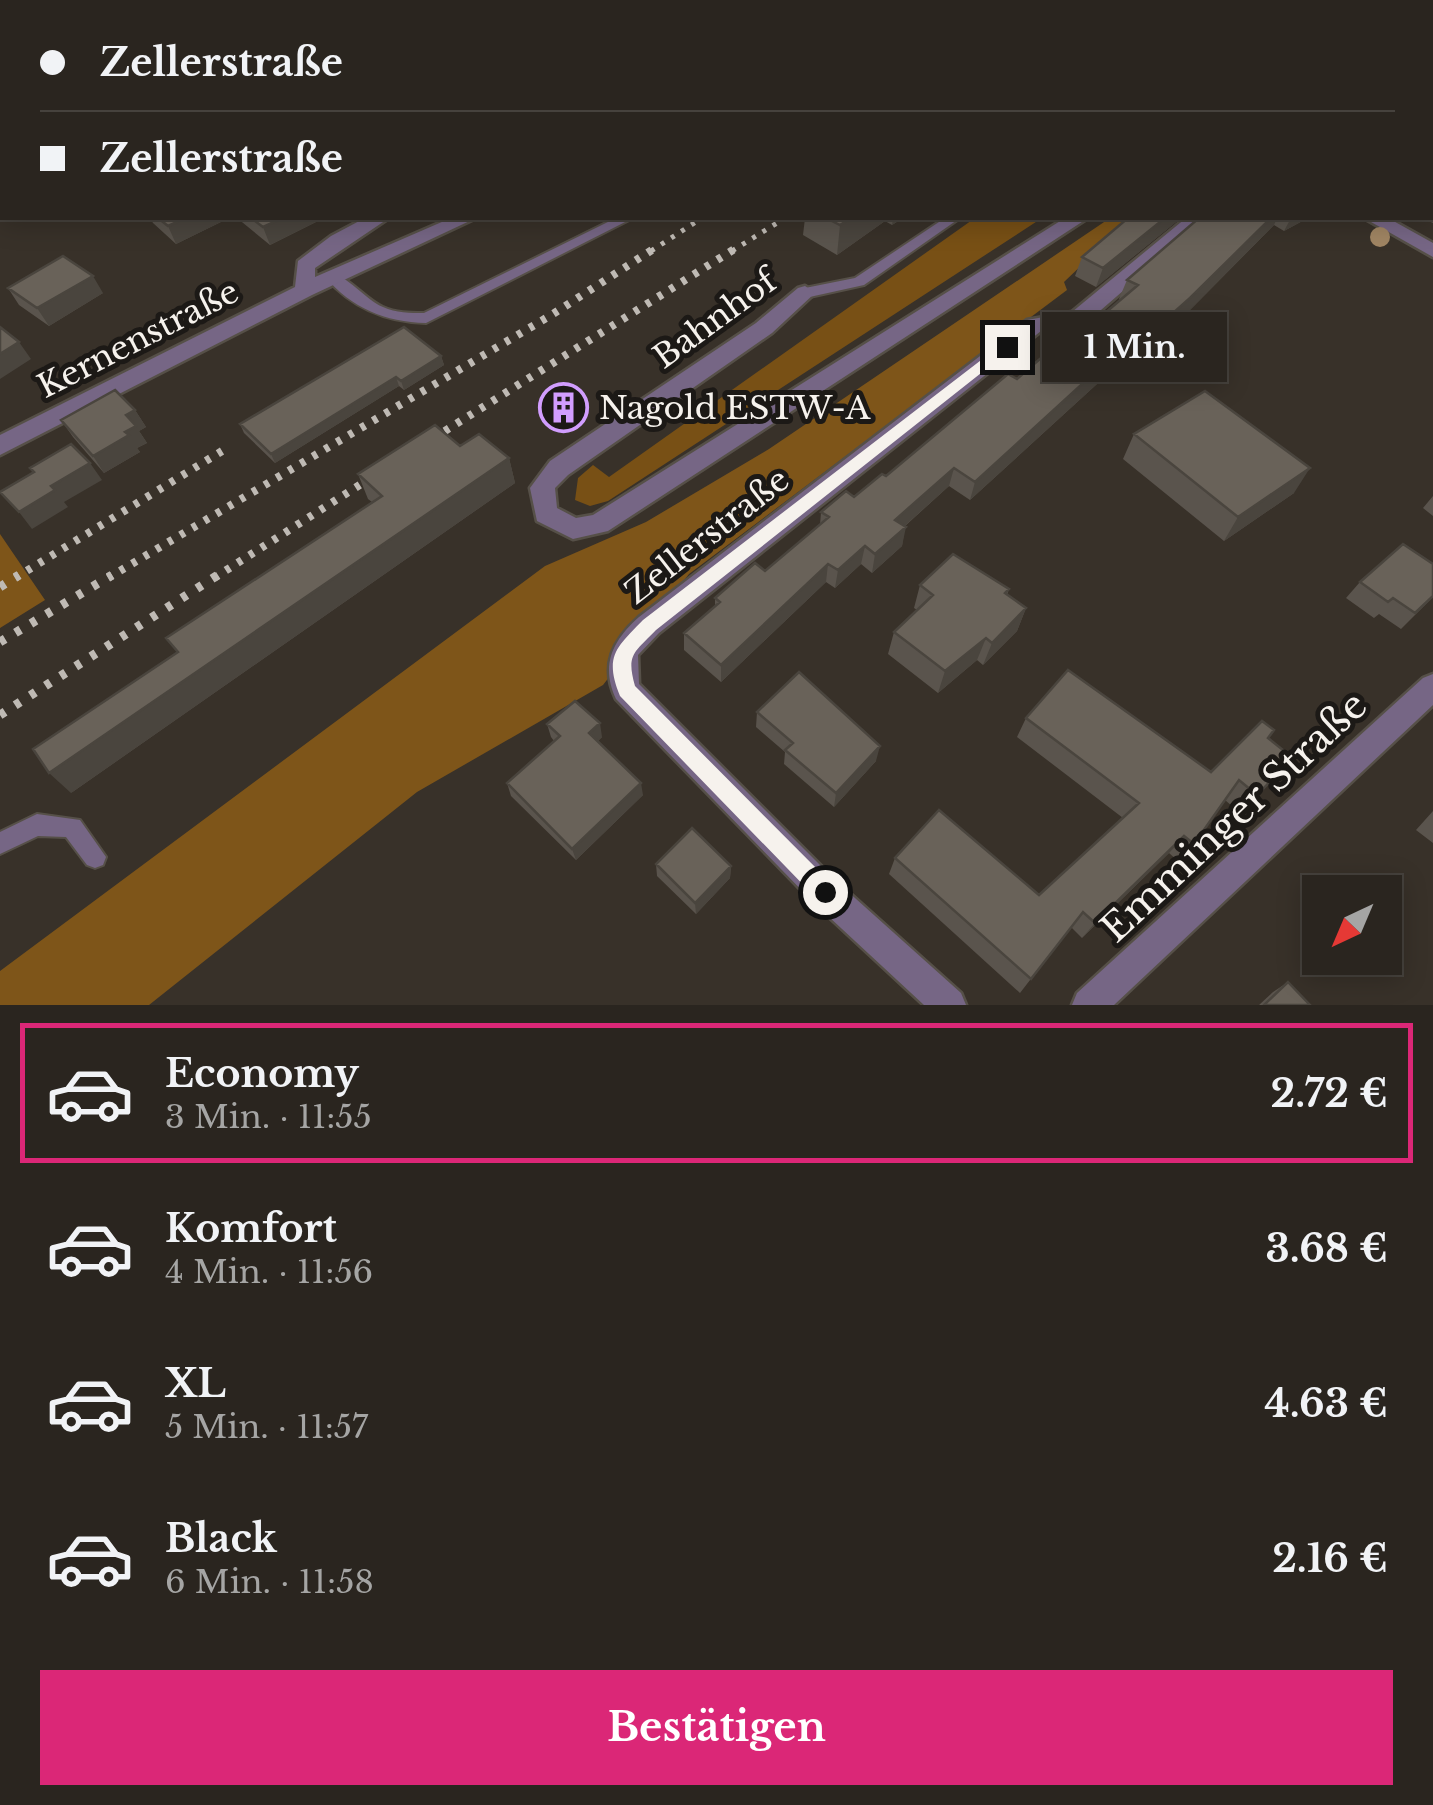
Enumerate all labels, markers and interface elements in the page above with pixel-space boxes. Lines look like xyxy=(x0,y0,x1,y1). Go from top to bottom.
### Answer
text: Zellerstraße xyxy=(100,39,343,86)
text: Zellerstraße xyxy=(100,135,343,182)
street label: Bahnhof xyxy=(646,259,787,377)
street label: Kernenstraße xyxy=(31,271,245,407)
callout: 1 Min. xyxy=(1042,312,1227,382)
route end xyxy=(985,325,1030,370)
text: 1 Min. xyxy=(1083,327,1186,367)
building icon: Nagold ESTW-A xyxy=(538,382,590,434)
place label: Nagold ESTW-A xyxy=(599,388,871,428)
street label: Zellerstraße xyxy=(617,460,797,612)
street label: Emminger Straße xyxy=(1091,681,1376,952)
route start xyxy=(803,870,848,915)
north arrow xyxy=(1302,875,1402,975)
map controls xyxy=(1302,875,1402,975)
icon: car xyxy=(45,1048,135,1138)
text: Economy xyxy=(165,1050,359,1097)
text: 2.72 € xyxy=(1270,1070,1388,1117)
text: 3 Min. · 11:55 xyxy=(165,1097,372,1137)
icon: car xyxy=(45,1203,135,1293)
text: Komfort xyxy=(165,1205,337,1252)
text: 3.68 € xyxy=(1266,1225,1388,1272)
text: 4 Min. · 11:56 xyxy=(165,1252,373,1292)
icon: car xyxy=(45,1358,135,1448)
text: XL xyxy=(165,1360,226,1407)
text: 4.63 € xyxy=(1264,1380,1388,1427)
text: 5 Min. · 11:57 xyxy=(165,1407,368,1447)
icon: car xyxy=(45,1513,135,1603)
text: Black xyxy=(165,1515,277,1562)
text: 2.16 € xyxy=(1272,1535,1388,1582)
text: 6 Min. · 11:58 xyxy=(165,1562,374,1602)
button: Bestätigen xyxy=(40,1670,1393,1785)

